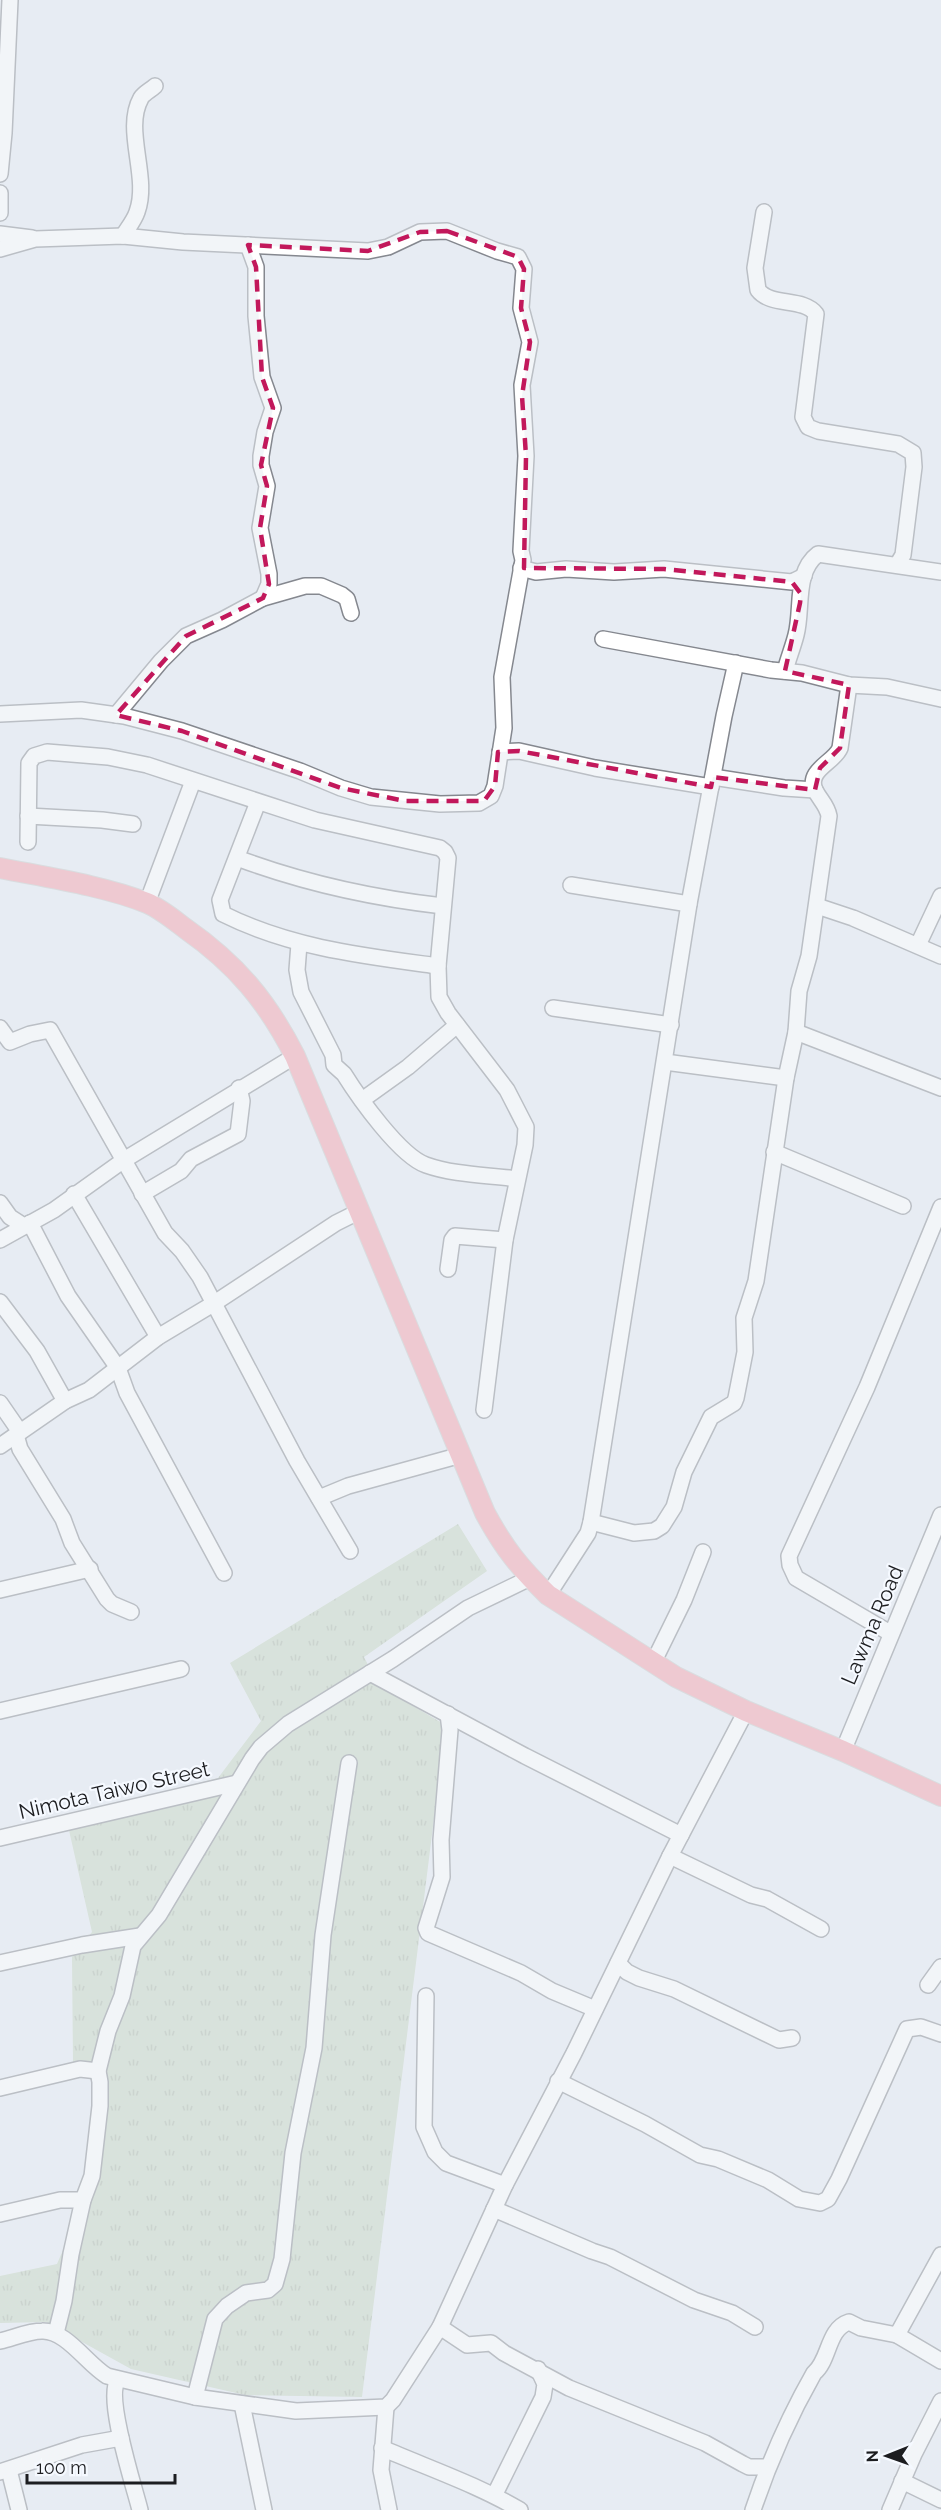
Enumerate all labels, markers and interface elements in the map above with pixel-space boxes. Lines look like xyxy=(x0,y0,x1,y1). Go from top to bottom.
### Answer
street label: Lawma Road xyxy=(836,1562,908,1688)
street label: Nimota Taiwo Street xyxy=(16,1756,212,1824)
north arrow xyxy=(857,2426,917,2486)
scale bar xyxy=(27,2447,176,2485)
text: N xyxy=(863,2450,882,2463)
text: 100 m xyxy=(36,2457,87,2478)

